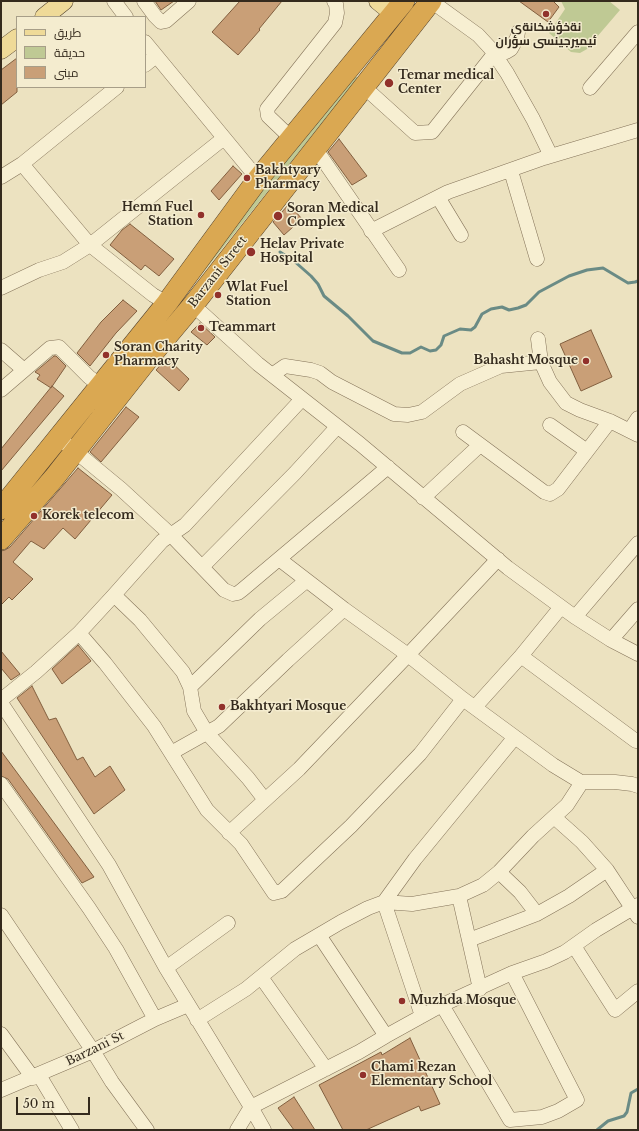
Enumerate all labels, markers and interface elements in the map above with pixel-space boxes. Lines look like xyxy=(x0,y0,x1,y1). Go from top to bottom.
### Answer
marker: نةخؤشخانةى ئیميرجينسى سؤران xyxy=(541,9,551,19)
legend xyxy=(16,16,146,88)
place label: نةخؤشخانةى ئیميرجينسى سؤران xyxy=(496,21,596,49)
text: طريق xyxy=(54,25,81,40)
text: حديقة xyxy=(54,45,85,60)
text: مبنى xyxy=(54,65,79,80)
place label: Temar medical Center xyxy=(398,69,494,97)
marker: Temar medical Center xyxy=(383,77,395,89)
place label: Bakhtyary Pharmacy xyxy=(255,164,321,192)
marker: Bakhtyary Pharmacy xyxy=(242,173,252,183)
place label: Hemn Fuel Station xyxy=(122,201,193,229)
place label: Soran Medical Complex xyxy=(287,202,379,230)
marker: Hemn Fuel Station xyxy=(196,210,206,220)
marker: Soran Medical Complex xyxy=(272,210,284,222)
street label: Barzani Street xyxy=(186,233,250,311)
place label: Helav Private Hospital xyxy=(260,238,344,266)
marker: Helav Private Hospital xyxy=(245,246,257,258)
place label: Wlat Fuel Station xyxy=(226,281,288,309)
marker: Wlat Fuel Station xyxy=(213,290,223,300)
place label: Teammart xyxy=(209,321,276,335)
marker: Teammart xyxy=(196,323,206,333)
place label: Soran Charity Pharmacy xyxy=(114,341,203,369)
marker: Soran Charity Pharmacy xyxy=(101,350,111,360)
place label: Bahasht Mosque xyxy=(474,354,578,368)
marker: Bahasht Mosque xyxy=(581,356,591,366)
place label: Korek telecom xyxy=(42,509,134,523)
marker: Korek telecom xyxy=(29,511,39,521)
place label: Bakhtyari Mosque xyxy=(230,700,346,714)
marker: Bakhtyari Mosque xyxy=(217,702,227,712)
place label: Muzhda Mosque xyxy=(410,994,516,1008)
marker: Muzhda Mosque xyxy=(397,996,407,1006)
street label: Barzani St xyxy=(64,1029,126,1069)
place label: Chami Rezan Elementary School xyxy=(371,1061,492,1089)
marker: Chami Rezan Elementary School xyxy=(358,1070,368,1080)
scale bar xyxy=(18,1089,92,1115)
text: 50 m xyxy=(23,1096,55,1111)

